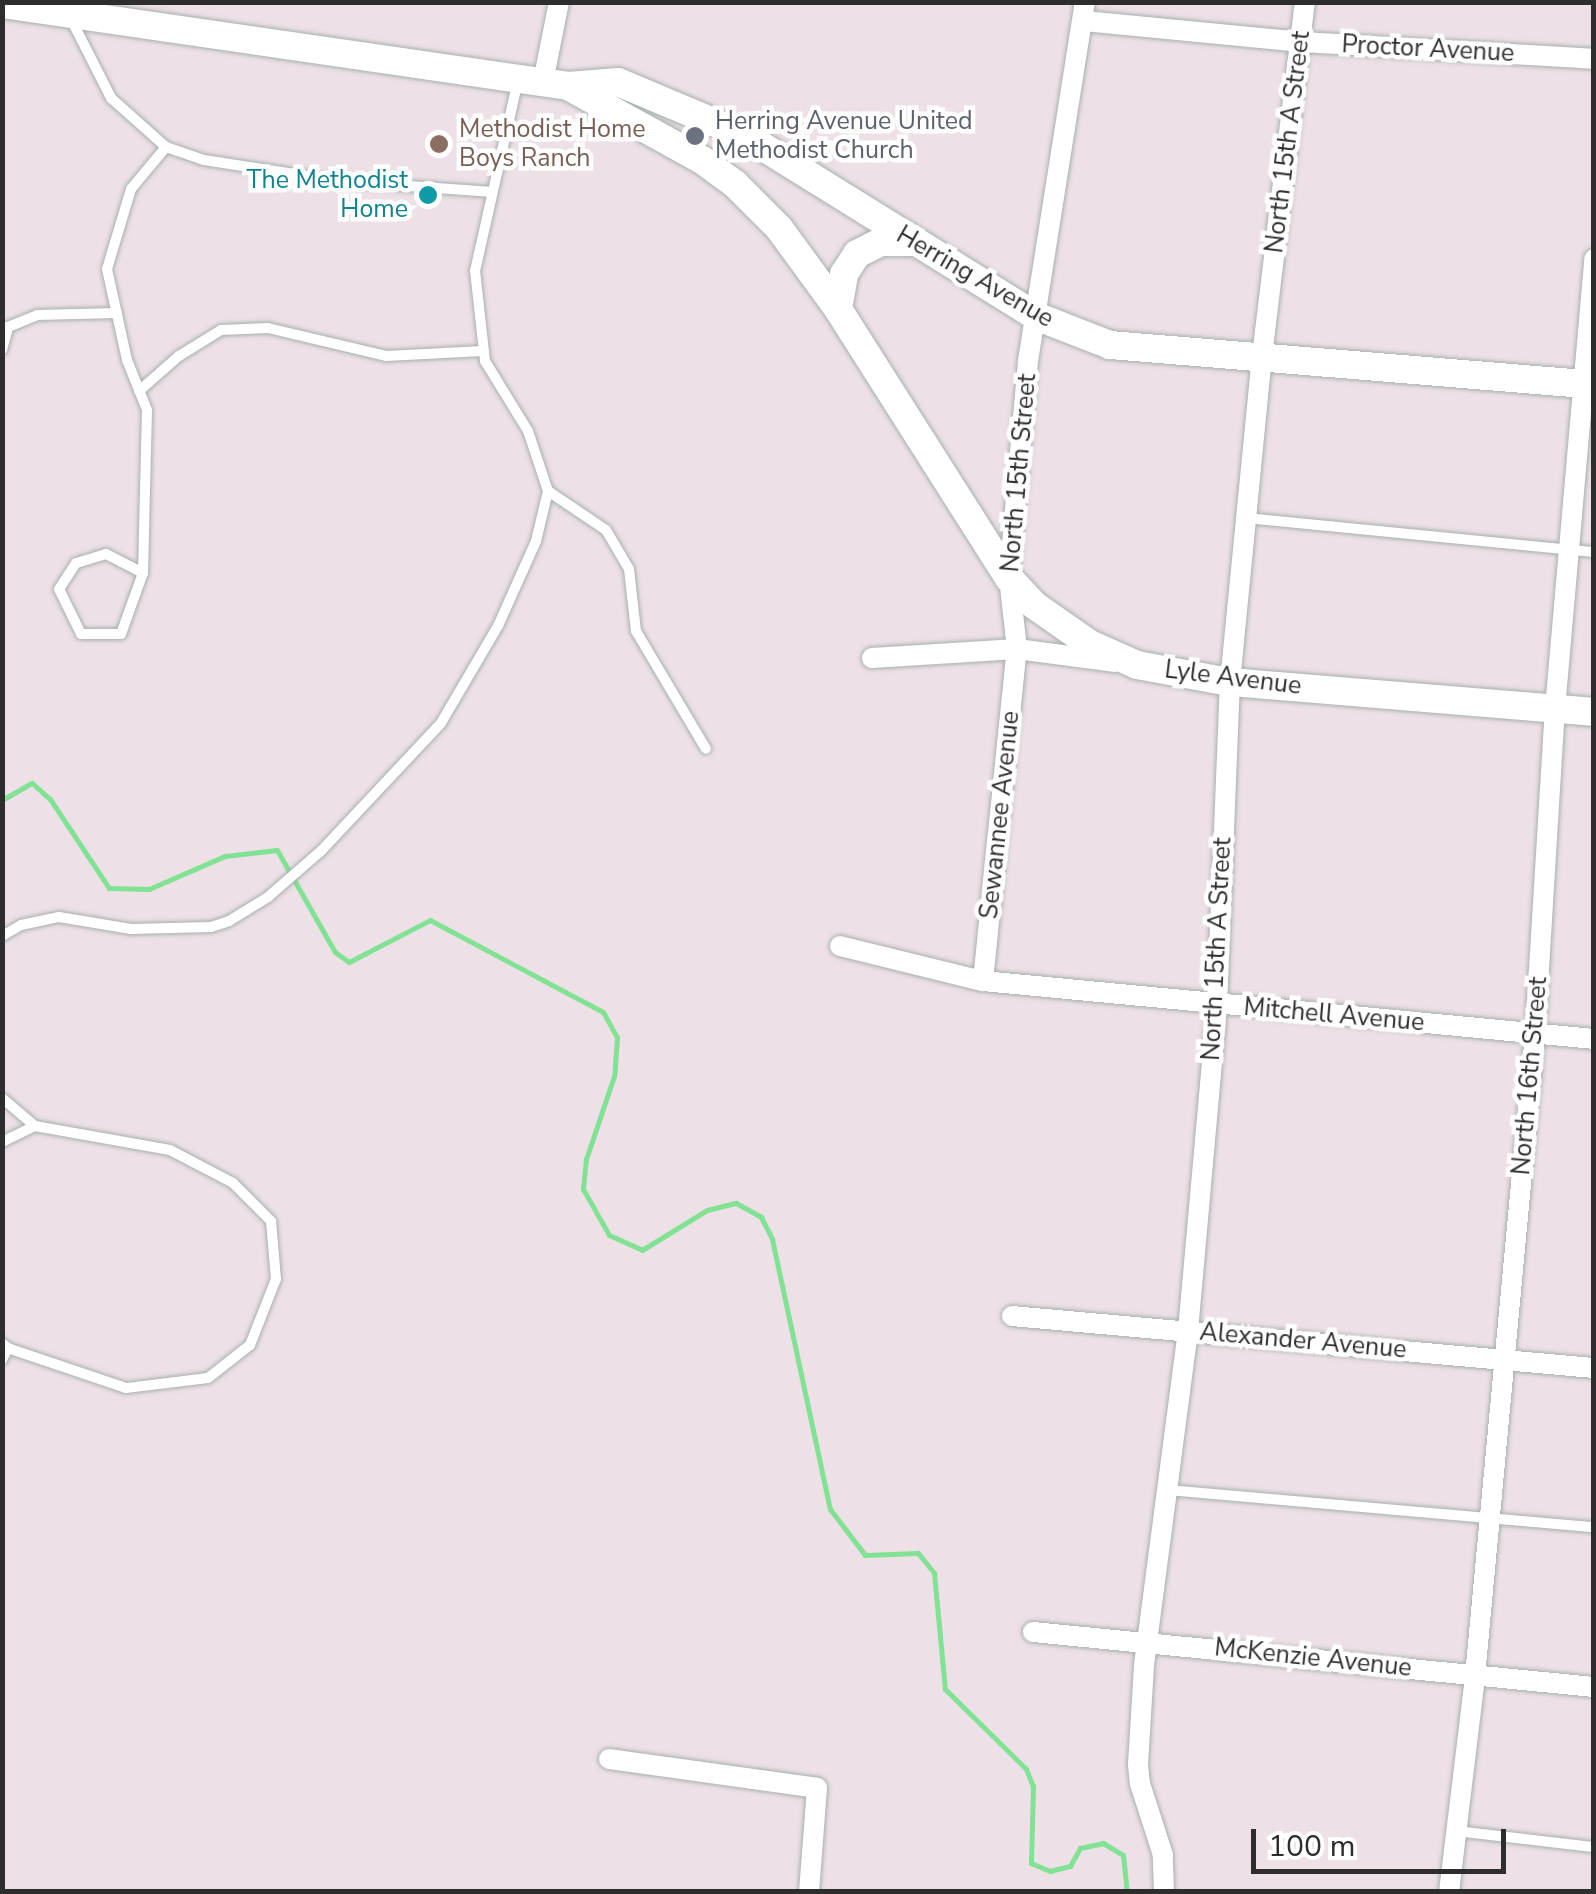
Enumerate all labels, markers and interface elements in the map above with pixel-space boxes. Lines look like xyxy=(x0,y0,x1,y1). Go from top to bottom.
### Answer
street label: North 15th A Street xyxy=(1259,29,1317,255)
street label: Proctor Avenue xyxy=(1341,29,1515,69)
place label: Herring Avenue United Methodist Church xyxy=(715,107,973,166)
place label: Methodist Home Boys Ranch xyxy=(459,115,646,174)
marker: Herring Avenue United Methodist Church xyxy=(684,125,706,147)
marker: Methodist Home Boys Ranch xyxy=(428,133,450,155)
place label: The Methodist Home xyxy=(246,166,408,225)
marker: The Methodist Home xyxy=(417,184,439,206)
street label: Herring Avenue xyxy=(891,220,1059,334)
street label: North 15th Street xyxy=(995,373,1043,573)
street label: Lyle Avenue xyxy=(1163,655,1303,701)
street label: Sewannee Avenue xyxy=(974,709,1026,921)
street label: North 15th A Street xyxy=(1196,837,1238,1061)
street label: North 16th Street xyxy=(1506,976,1554,1176)
street label: Mitchell Avenue xyxy=(1242,992,1426,1038)
street label: Alexander Avenue xyxy=(1198,1317,1408,1365)
street label: McKenzie Avenue xyxy=(1213,1633,1413,1683)
scale bar xyxy=(1256,1809,1511,1871)
text: 100 m xyxy=(1268,1826,1355,1867)

